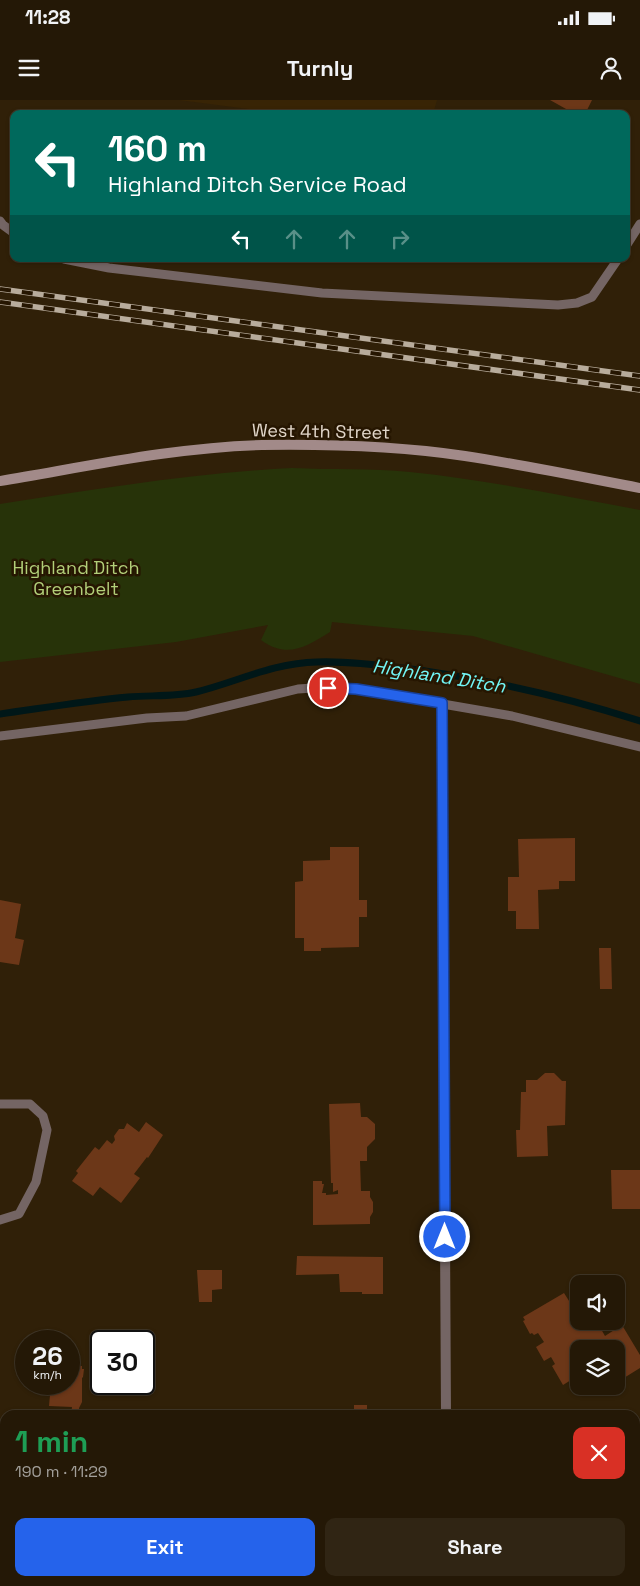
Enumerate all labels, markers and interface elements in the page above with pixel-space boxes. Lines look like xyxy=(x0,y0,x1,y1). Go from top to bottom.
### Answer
text: 11:28 xyxy=(25,5,71,30)
icon: menu xyxy=(15,54,43,82)
text: Turnly xyxy=(287,54,353,82)
icon: person xyxy=(597,54,625,82)
text: 160 m xyxy=(108,127,207,171)
icon: left xyxy=(25,130,90,195)
text: Highland Ditch Service Road xyxy=(108,170,407,198)
icon: left xyxy=(227,225,255,253)
icon: ahead xyxy=(280,225,308,253)
icon: ahead xyxy=(333,225,361,253)
icon: right xyxy=(386,225,414,253)
street label: West 4th Street xyxy=(252,418,390,444)
park label: Highland Ditch Greenbelt xyxy=(13,556,139,600)
water label: Highland Ditch xyxy=(371,653,507,699)
pin xyxy=(307,667,349,709)
icon: arrive xyxy=(314,674,342,702)
position arrow xyxy=(418,1210,470,1262)
map controls xyxy=(570,1275,625,1395)
button: sound xyxy=(570,1275,625,1330)
speed limit sign: 30 xyxy=(90,1330,155,1395)
text: 26 xyxy=(32,1340,63,1372)
button: layers xyxy=(570,1340,625,1395)
text: km/h xyxy=(33,1367,62,1383)
text: 1 min xyxy=(15,1422,88,1461)
button: close xyxy=(573,1427,625,1479)
text: 190 m · 11:29 xyxy=(15,1461,108,1482)
button: Exit xyxy=(15,1518,315,1576)
button: Share xyxy=(325,1518,625,1576)

